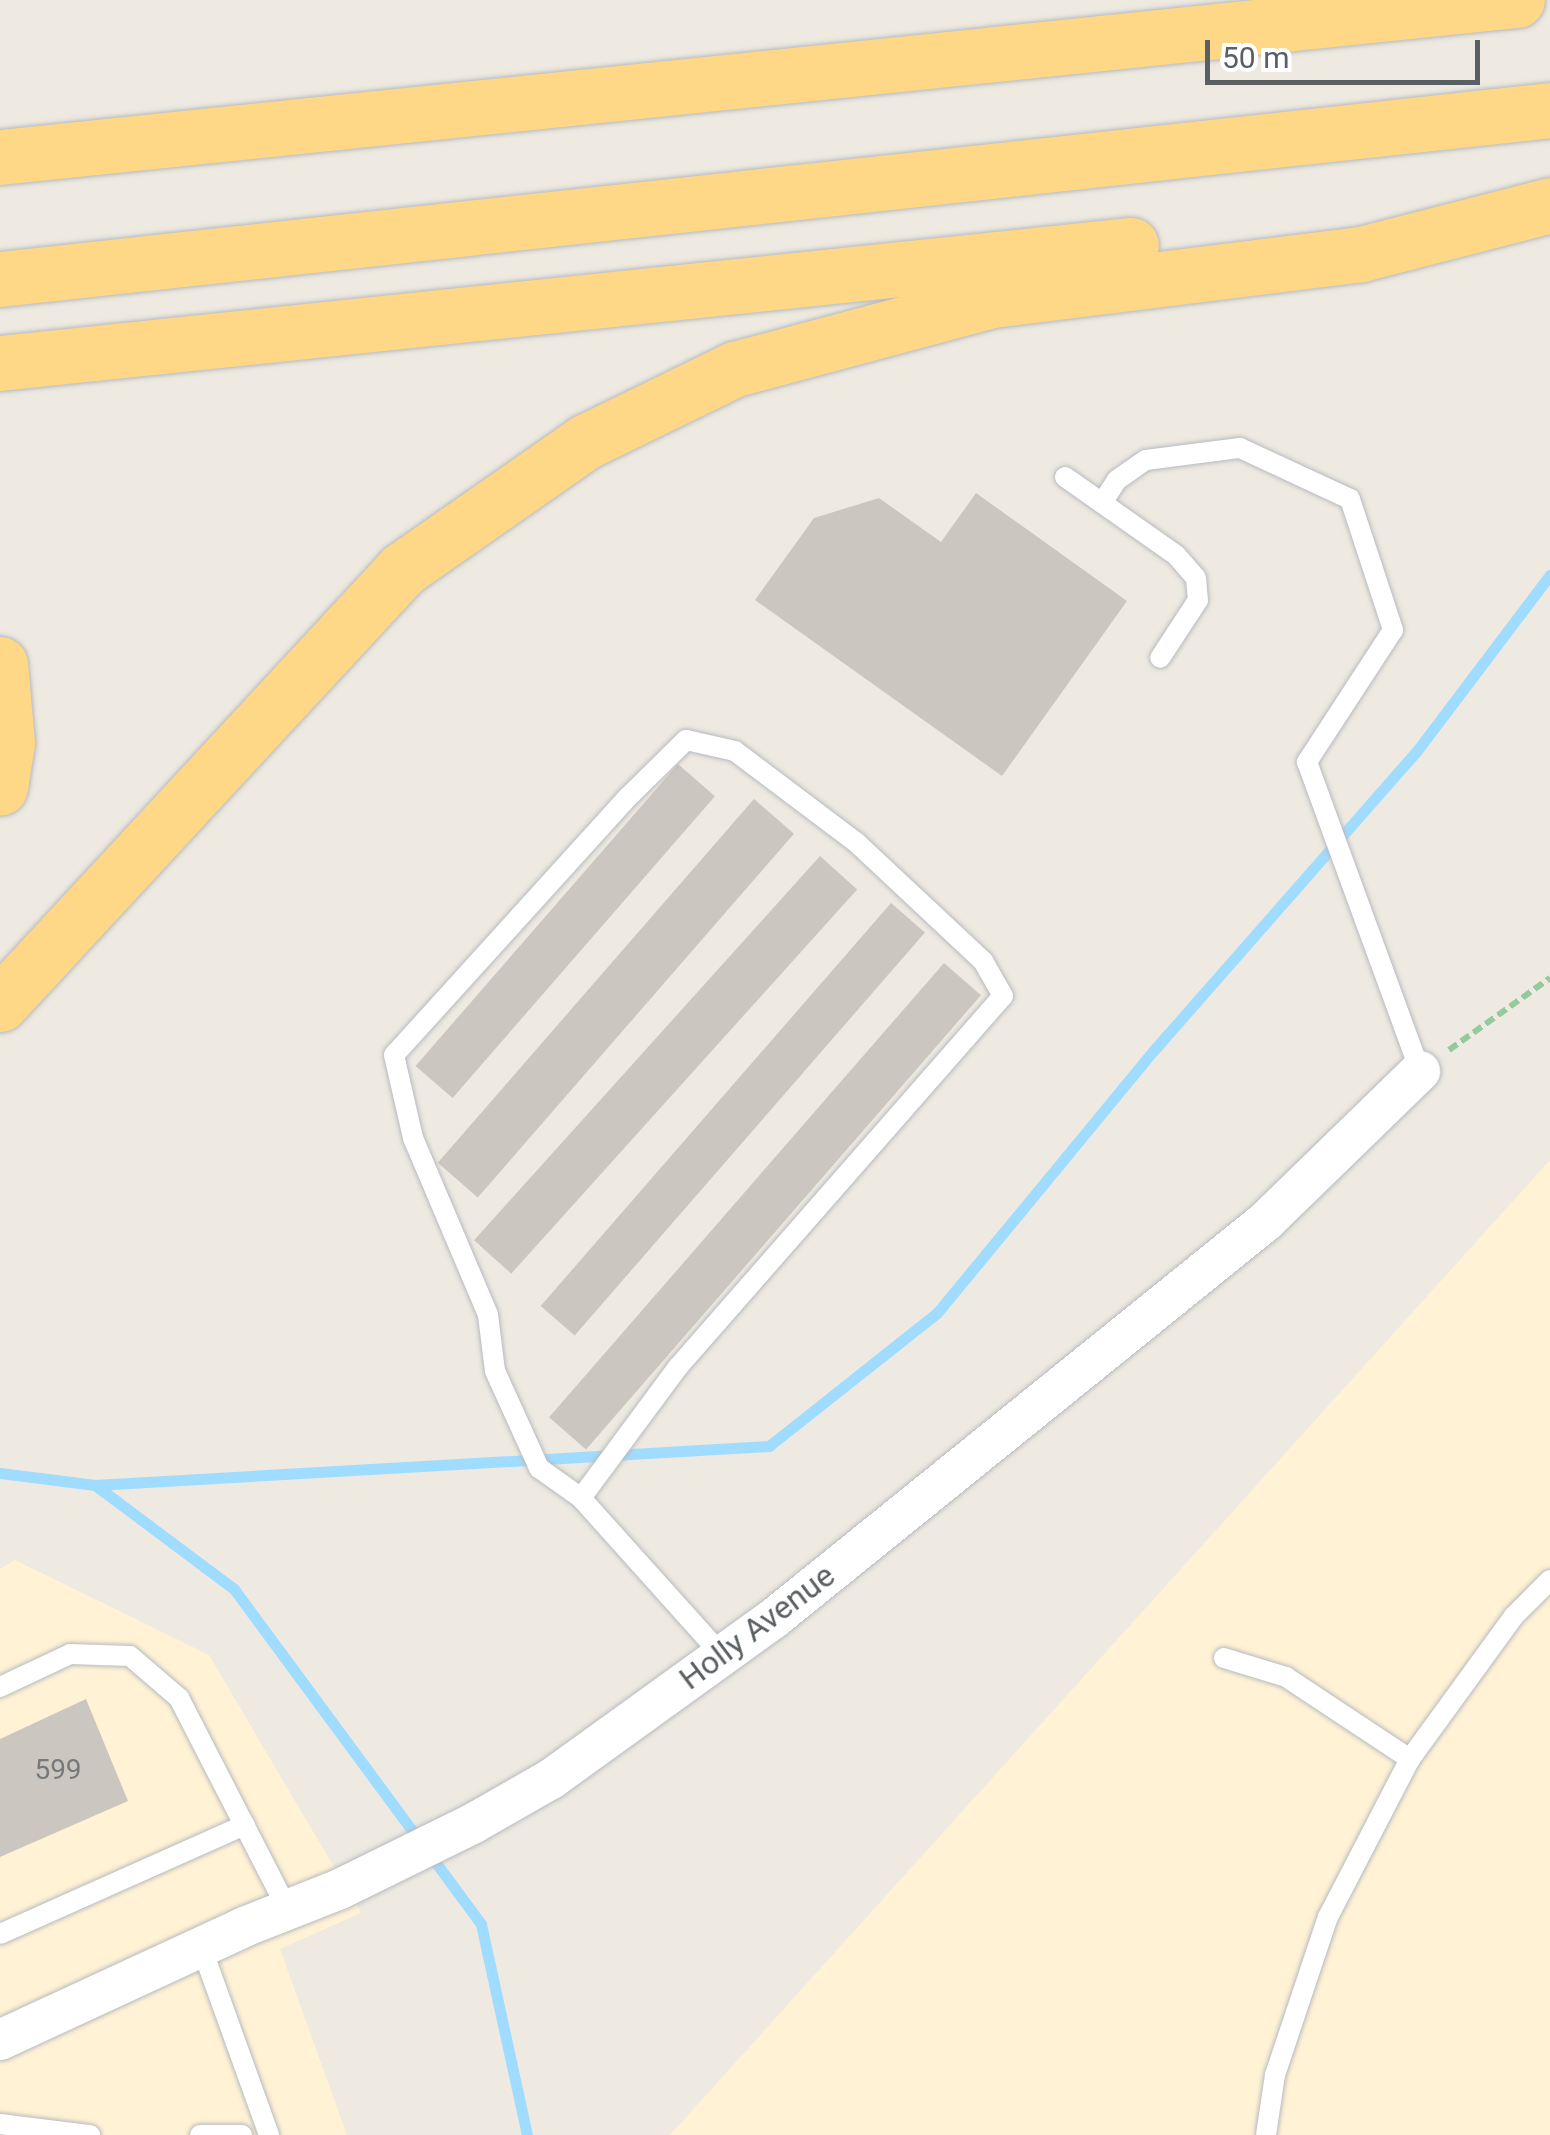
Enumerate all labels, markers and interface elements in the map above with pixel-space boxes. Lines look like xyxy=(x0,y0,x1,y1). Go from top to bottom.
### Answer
scale bar xyxy=(1210,20,1485,82)
text: 50 m xyxy=(1222,40,1289,75)
street label: Holly Avenue xyxy=(672,1556,842,1698)
house number: 599 xyxy=(34,1753,82,1787)

